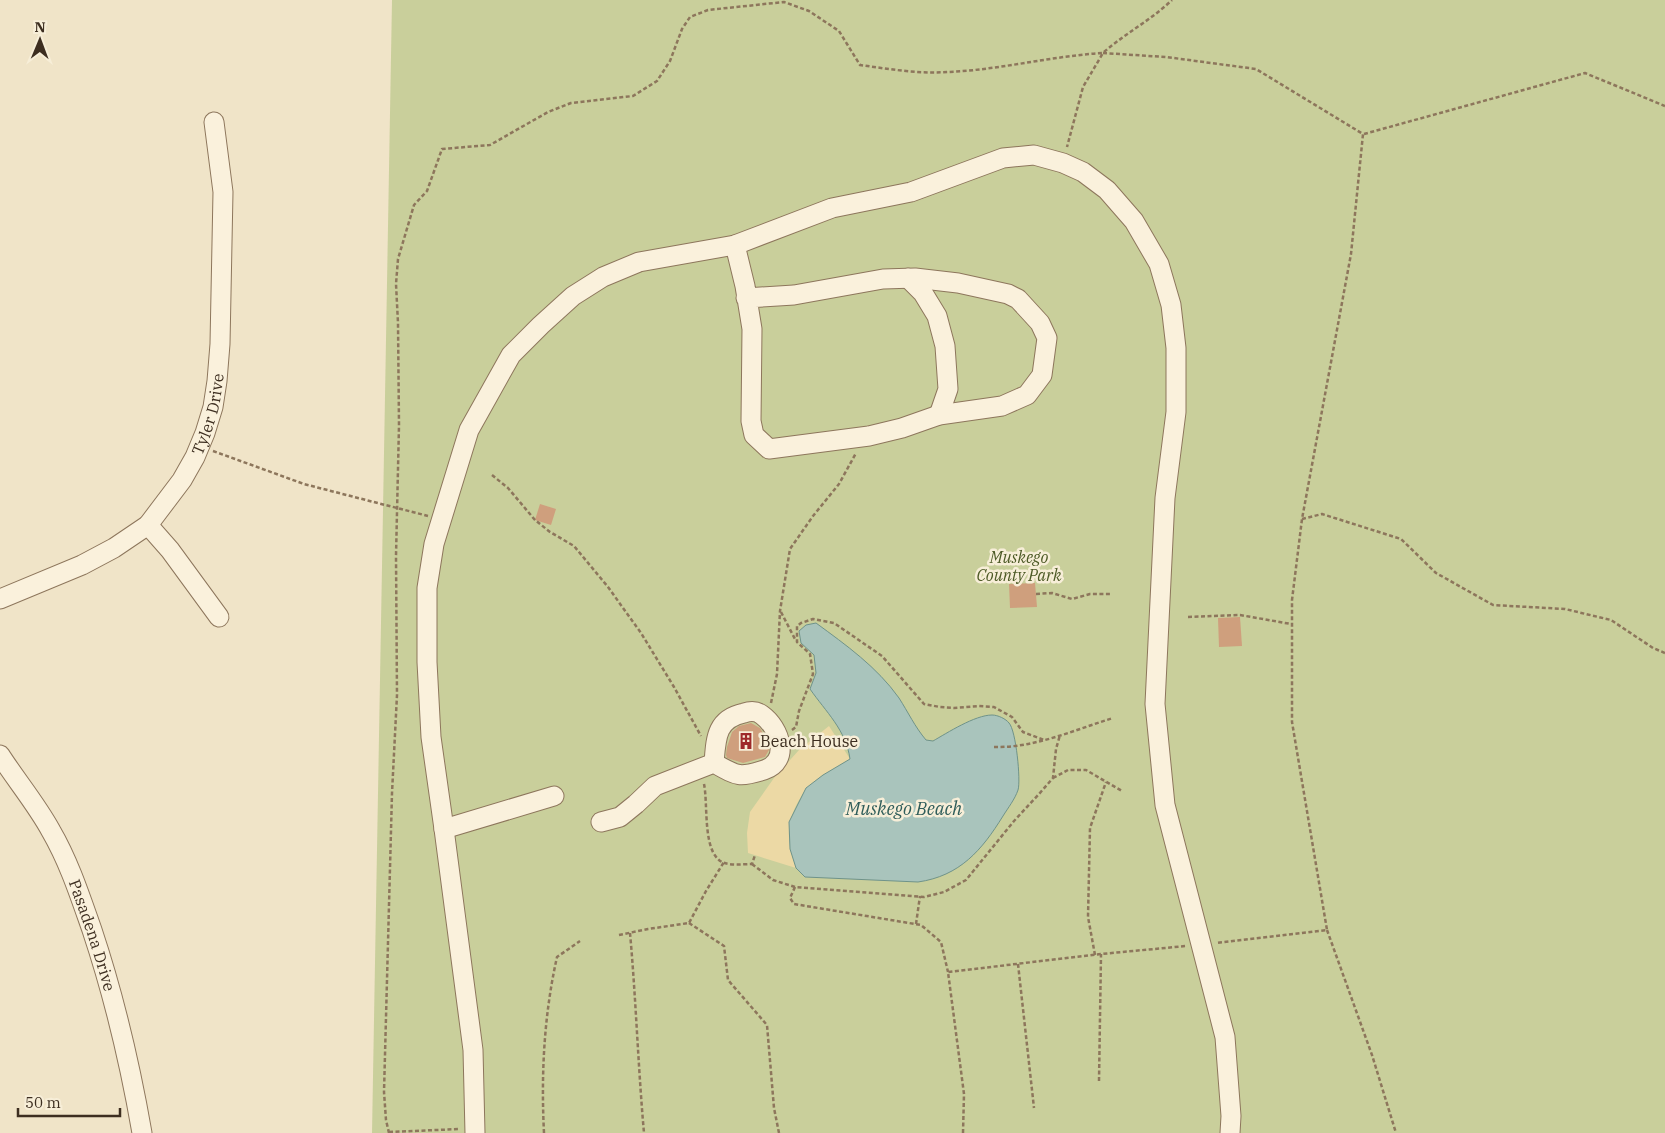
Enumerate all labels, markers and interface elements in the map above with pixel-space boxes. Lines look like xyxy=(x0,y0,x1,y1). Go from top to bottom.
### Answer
north arrow xyxy=(15,15,65,65)
text: N xyxy=(35,18,46,36)
street label: Tyler Drive xyxy=(187,373,228,458)
park label: Muskego County Park xyxy=(976,547,1062,585)
building icon: Beach House xyxy=(736,731,756,751)
place label: Beach House xyxy=(760,731,858,751)
water label: Muskego Beach xyxy=(845,797,962,820)
street label: Pasadena Drive xyxy=(65,876,120,993)
scale bar xyxy=(18,1086,120,1118)
text: 50 m xyxy=(25,1093,61,1112)

